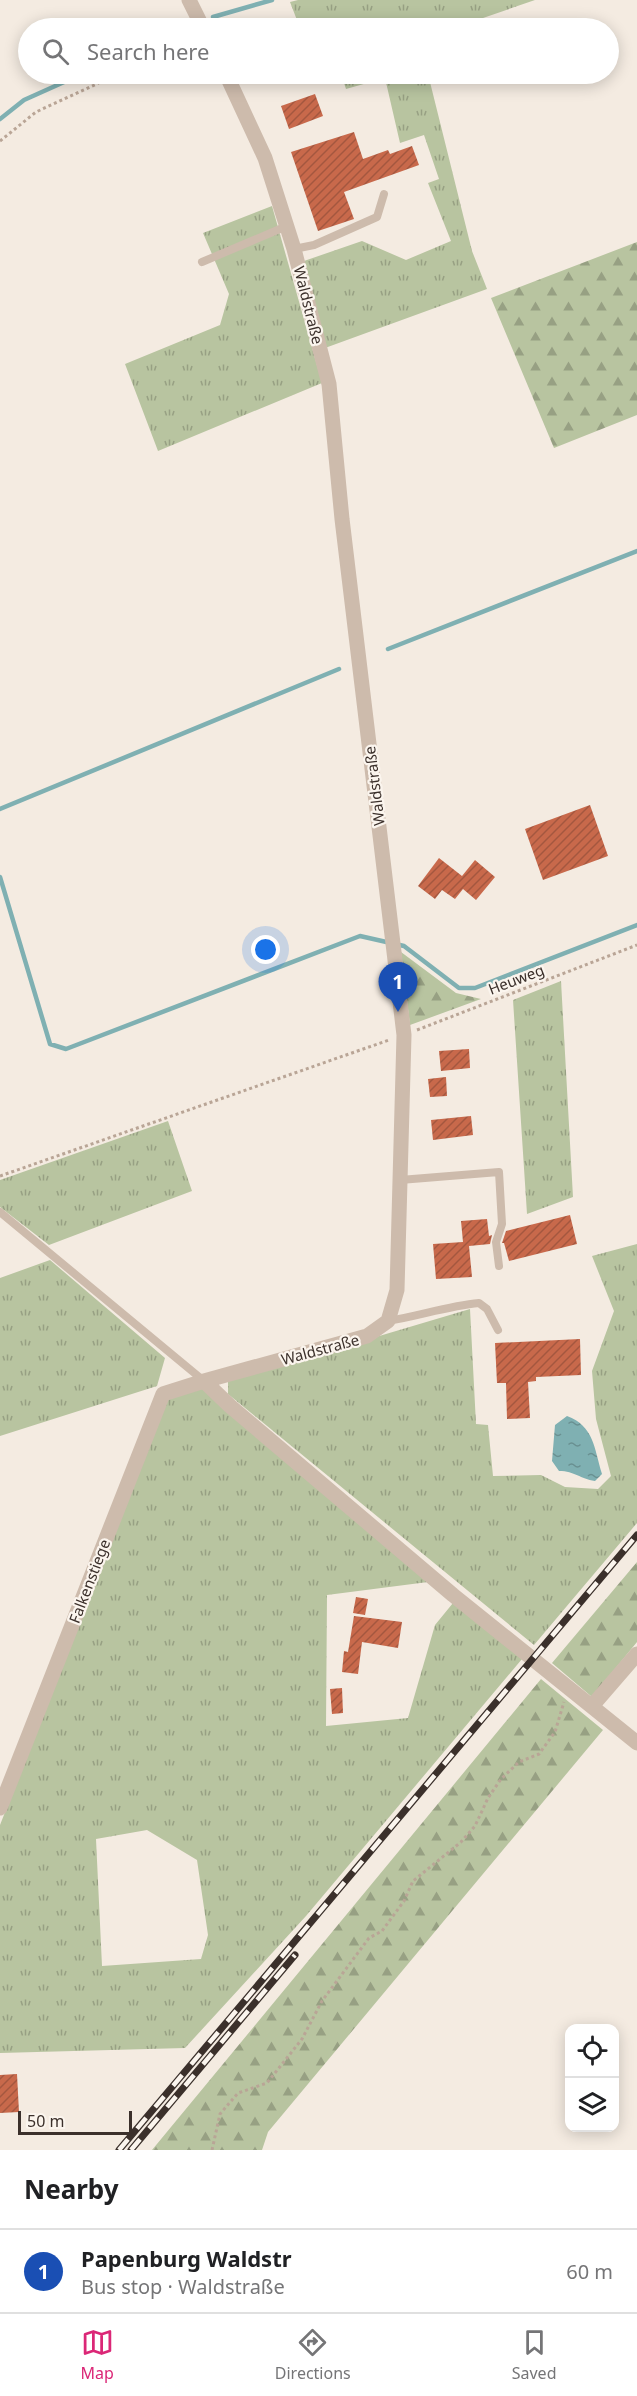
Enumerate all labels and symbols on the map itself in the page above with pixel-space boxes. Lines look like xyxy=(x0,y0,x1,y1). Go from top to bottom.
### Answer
street label: Waldstraße xyxy=(290,264,328,346)
street label: Waldstraße xyxy=(359,745,389,827)
your location xyxy=(251,935,280,964)
street label: Heuweg xyxy=(485,959,547,999)
pin: 1 xyxy=(378,962,418,1012)
street label: Waldstraße xyxy=(279,1329,361,1369)
street label: Falkenstiege xyxy=(64,1536,114,1626)
scale bar xyxy=(18,2108,132,2136)

